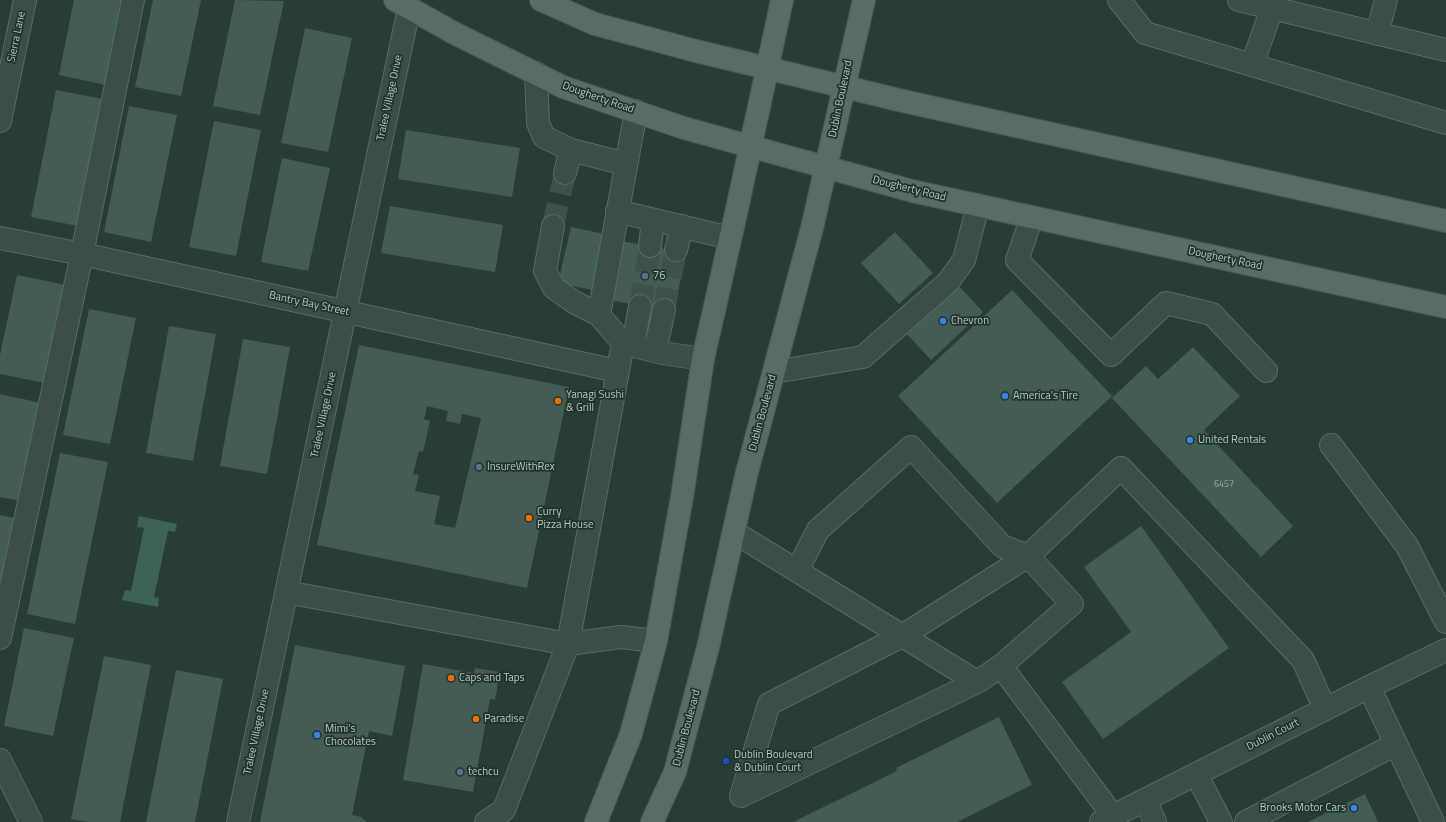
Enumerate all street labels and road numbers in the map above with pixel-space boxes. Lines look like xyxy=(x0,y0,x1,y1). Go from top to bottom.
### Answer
street label: Sierra Lane xyxy=(5,10,29,64)
street label: Tralee Village Drive xyxy=(374,54,406,142)
street label: Dublin Boulevard xyxy=(826,59,856,139)
street label: Dougherty Road xyxy=(560,80,636,116)
street label: Dougherty Road xyxy=(871,174,947,204)
street label: Dougherty Road xyxy=(1187,245,1263,273)
street label: Bantry Bay Street xyxy=(268,289,350,319)
street label: Tralee Village Drive xyxy=(308,371,340,459)
street label: Dublin Boulevard xyxy=(746,373,780,453)
street label: Tralee Village Drive xyxy=(241,688,273,776)
street label: Dublin Boulevard xyxy=(670,688,704,768)
street label: Dublin Court xyxy=(1245,716,1301,754)

